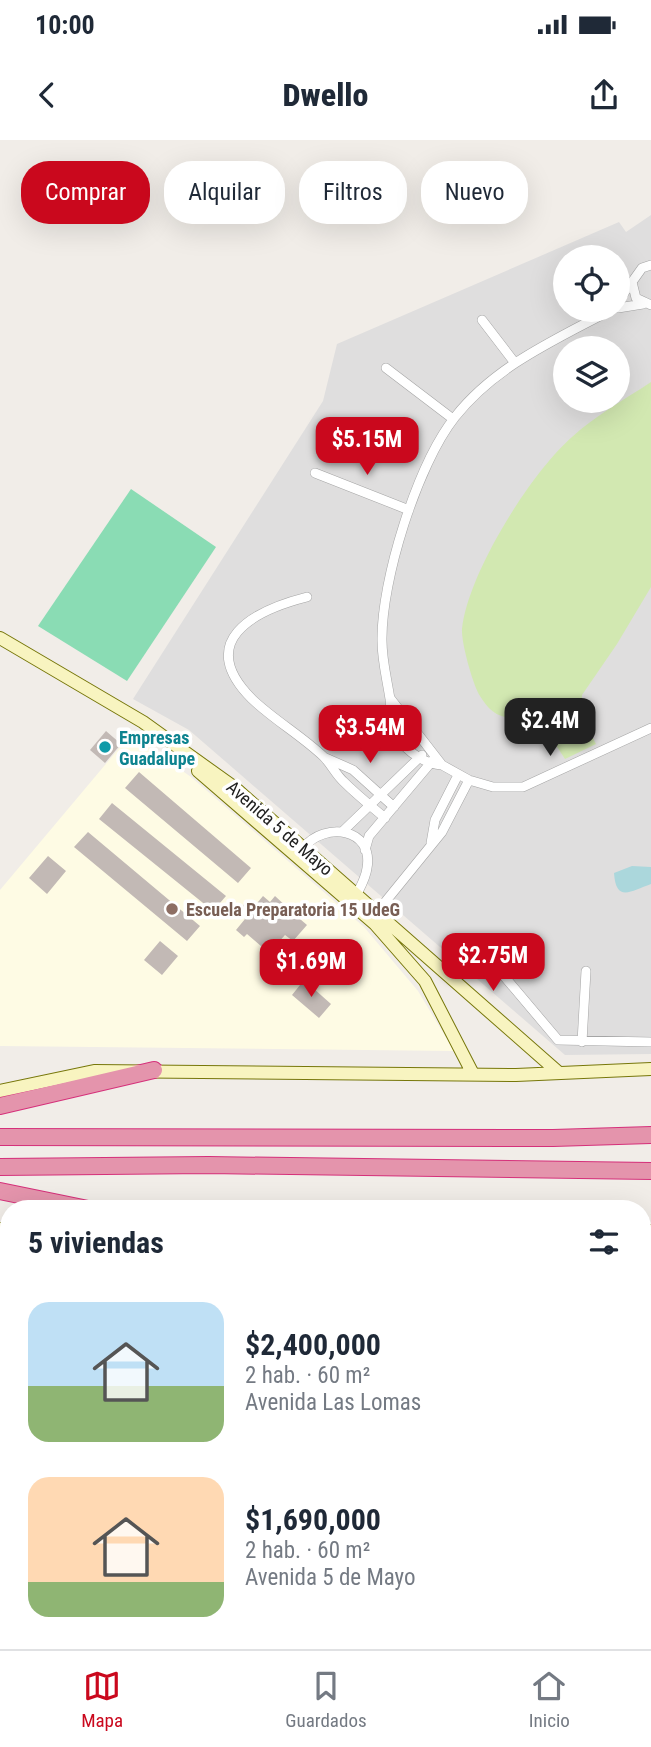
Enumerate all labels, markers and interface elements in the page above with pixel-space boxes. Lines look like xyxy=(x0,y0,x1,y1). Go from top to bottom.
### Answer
text: 10:00 xyxy=(35,10,95,40)
icon: back xyxy=(28,76,66,114)
text: Dwello xyxy=(283,76,368,114)
icon: share xyxy=(585,76,623,114)
chip: Comprar xyxy=(21,161,150,224)
chip: Alquilar xyxy=(164,161,285,224)
chip: Filtros xyxy=(299,161,407,224)
chip: Nuevo xyxy=(421,161,528,224)
map controls xyxy=(553,245,630,413)
button: locate xyxy=(553,245,630,322)
button: layers xyxy=(553,336,630,413)
pin: $5.15M xyxy=(310,418,424,477)
text: $5.15M xyxy=(332,426,402,453)
pin: $2.4M xyxy=(501,698,599,758)
pin: $3.54M xyxy=(313,706,427,765)
text: $2.4M xyxy=(521,707,580,734)
text: $3.54M xyxy=(335,714,405,741)
place label: Empresas Guadalupe xyxy=(119,727,196,769)
marker: Empresas Guadalupe xyxy=(97,739,113,755)
street label: Avenida 5 de Mayo xyxy=(223,776,337,880)
place label: Escuela Preparatoria 15 UdeG xyxy=(186,899,400,920)
marker: Escuela Preparatoria 15 UdeG xyxy=(164,901,180,917)
pin: $2.75M xyxy=(436,934,550,993)
pin: $1.69M xyxy=(254,940,368,999)
text: $2.75M xyxy=(458,942,528,969)
text: $1.69M xyxy=(276,948,346,975)
icon: filters xyxy=(585,1223,623,1261)
text: 5 viviendas xyxy=(28,1225,164,1260)
text: $2,400,000 xyxy=(245,1327,381,1362)
icon: home xyxy=(84,1330,168,1414)
text: 2 hab. · 60 m² xyxy=(245,1362,370,1389)
text: Avenida Las Lomas xyxy=(245,1389,421,1416)
text: $1,690,000 xyxy=(245,1502,381,1537)
icon: home xyxy=(84,1505,168,1589)
text: 2 hab. · 60 m² xyxy=(245,1537,370,1564)
text: Avenida 5 de Mayo xyxy=(245,1564,416,1591)
tab: Mapa xyxy=(81,1667,123,1732)
tab: Guardados xyxy=(285,1667,367,1732)
tab: Inicio xyxy=(529,1667,570,1732)

